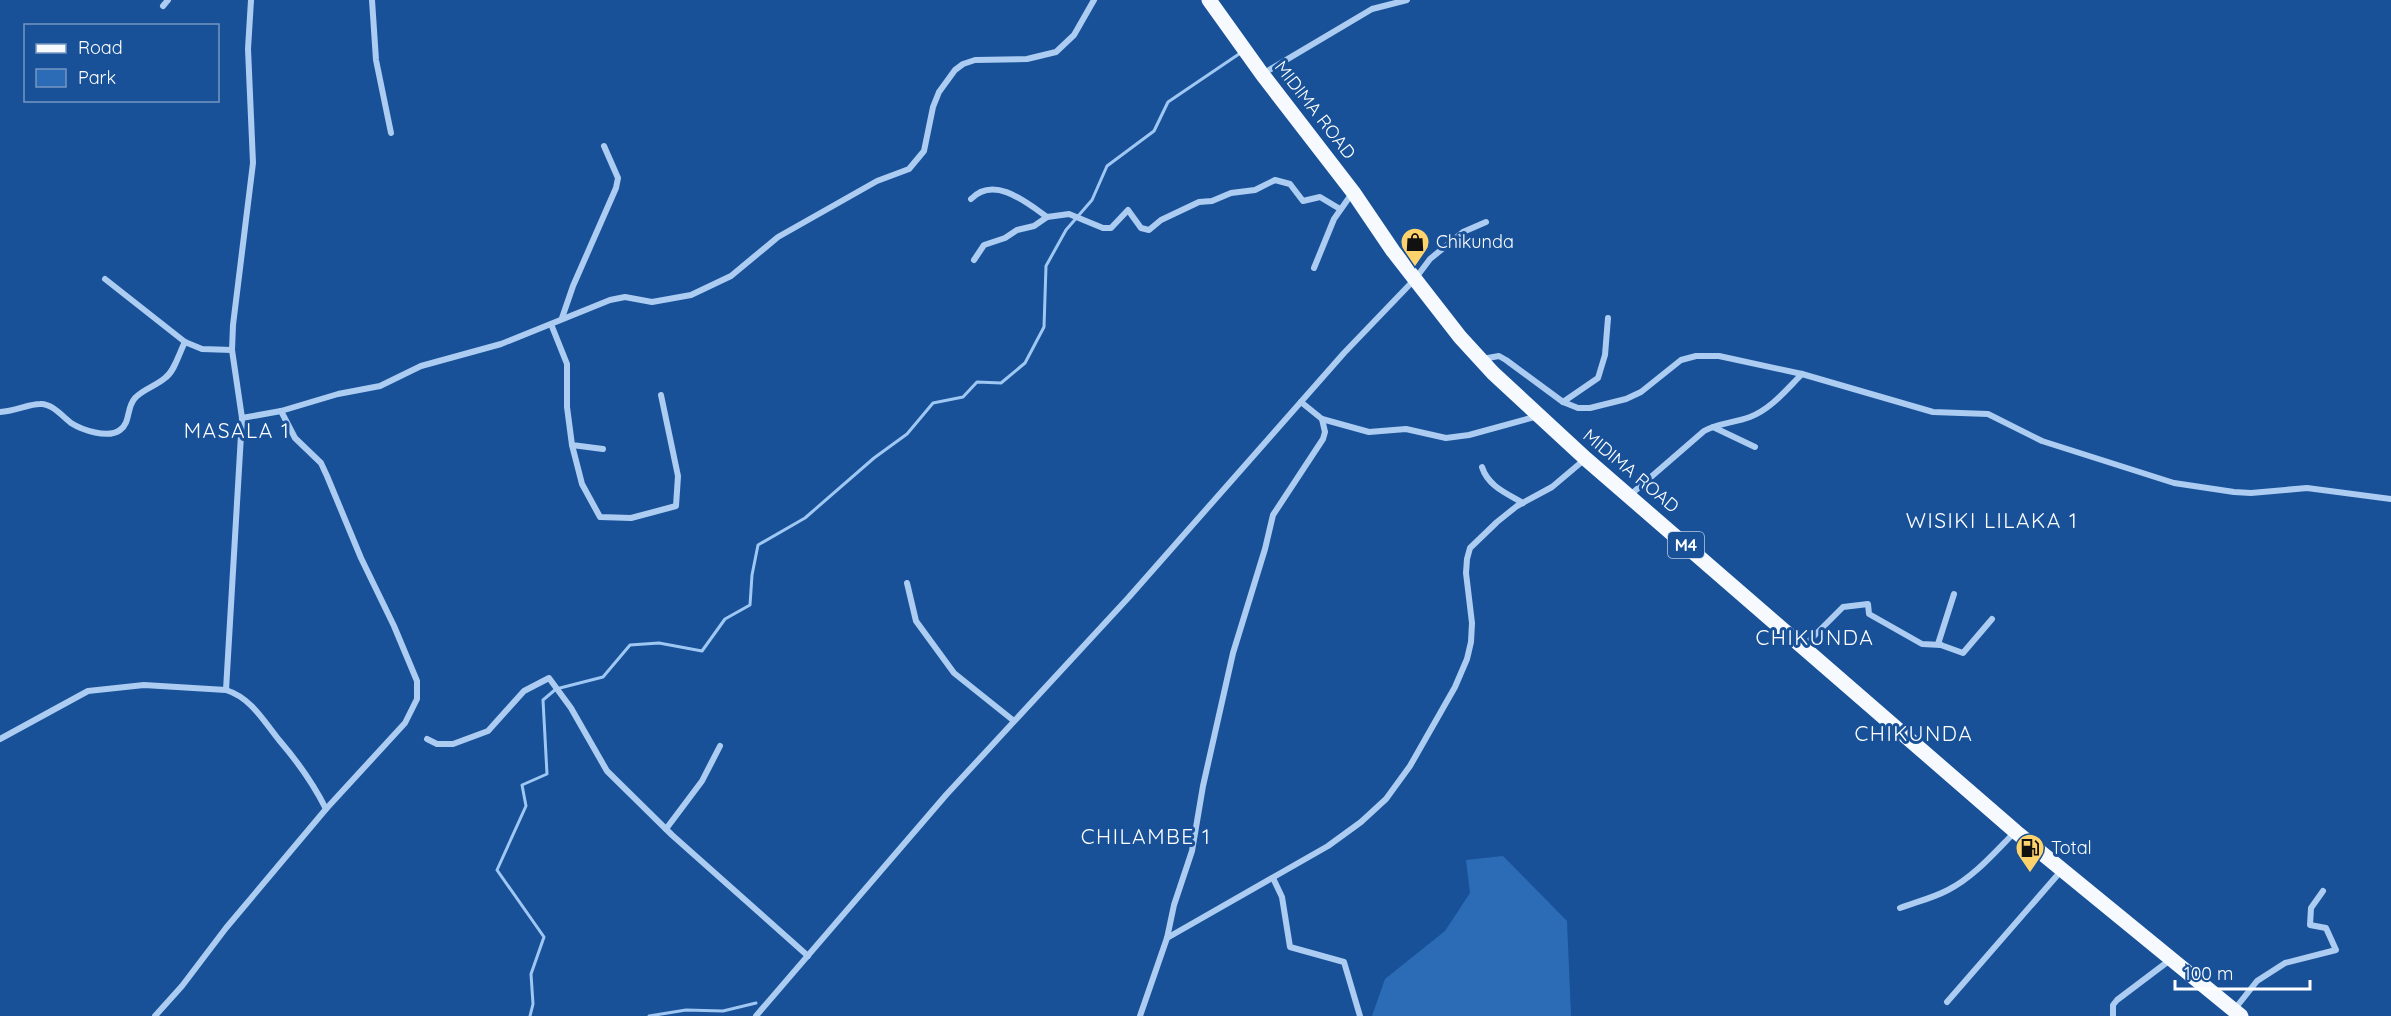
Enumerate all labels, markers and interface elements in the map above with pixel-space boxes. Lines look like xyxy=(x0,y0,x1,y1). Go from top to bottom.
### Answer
legend xyxy=(24,24,219,102)
text: Road xyxy=(78,36,123,59)
street label: MIDIMA ROAD xyxy=(1270,56,1361,163)
text: Park xyxy=(78,66,116,89)
shop icon: Chikunda xyxy=(1399,226,1431,268)
place label: Chikunda xyxy=(1436,230,1514,253)
district label: MASALA 1 xyxy=(184,417,290,443)
street label: MIDIMA ROAD xyxy=(1579,424,1684,518)
district label: WISIKI LILAKA 1 xyxy=(1906,507,2078,533)
road number: M4 xyxy=(1668,532,1704,558)
district label: CHIKUNDA xyxy=(1756,624,1874,650)
district label: CHIKUNDA xyxy=(1855,720,1973,746)
district label: CHILAMBE 1 xyxy=(1081,823,1211,849)
fuel station icon: Total xyxy=(2014,832,2046,874)
place label: Total xyxy=(2051,836,2092,859)
scale bar xyxy=(2175,953,2310,991)
text: 100 m xyxy=(2184,962,2233,985)

